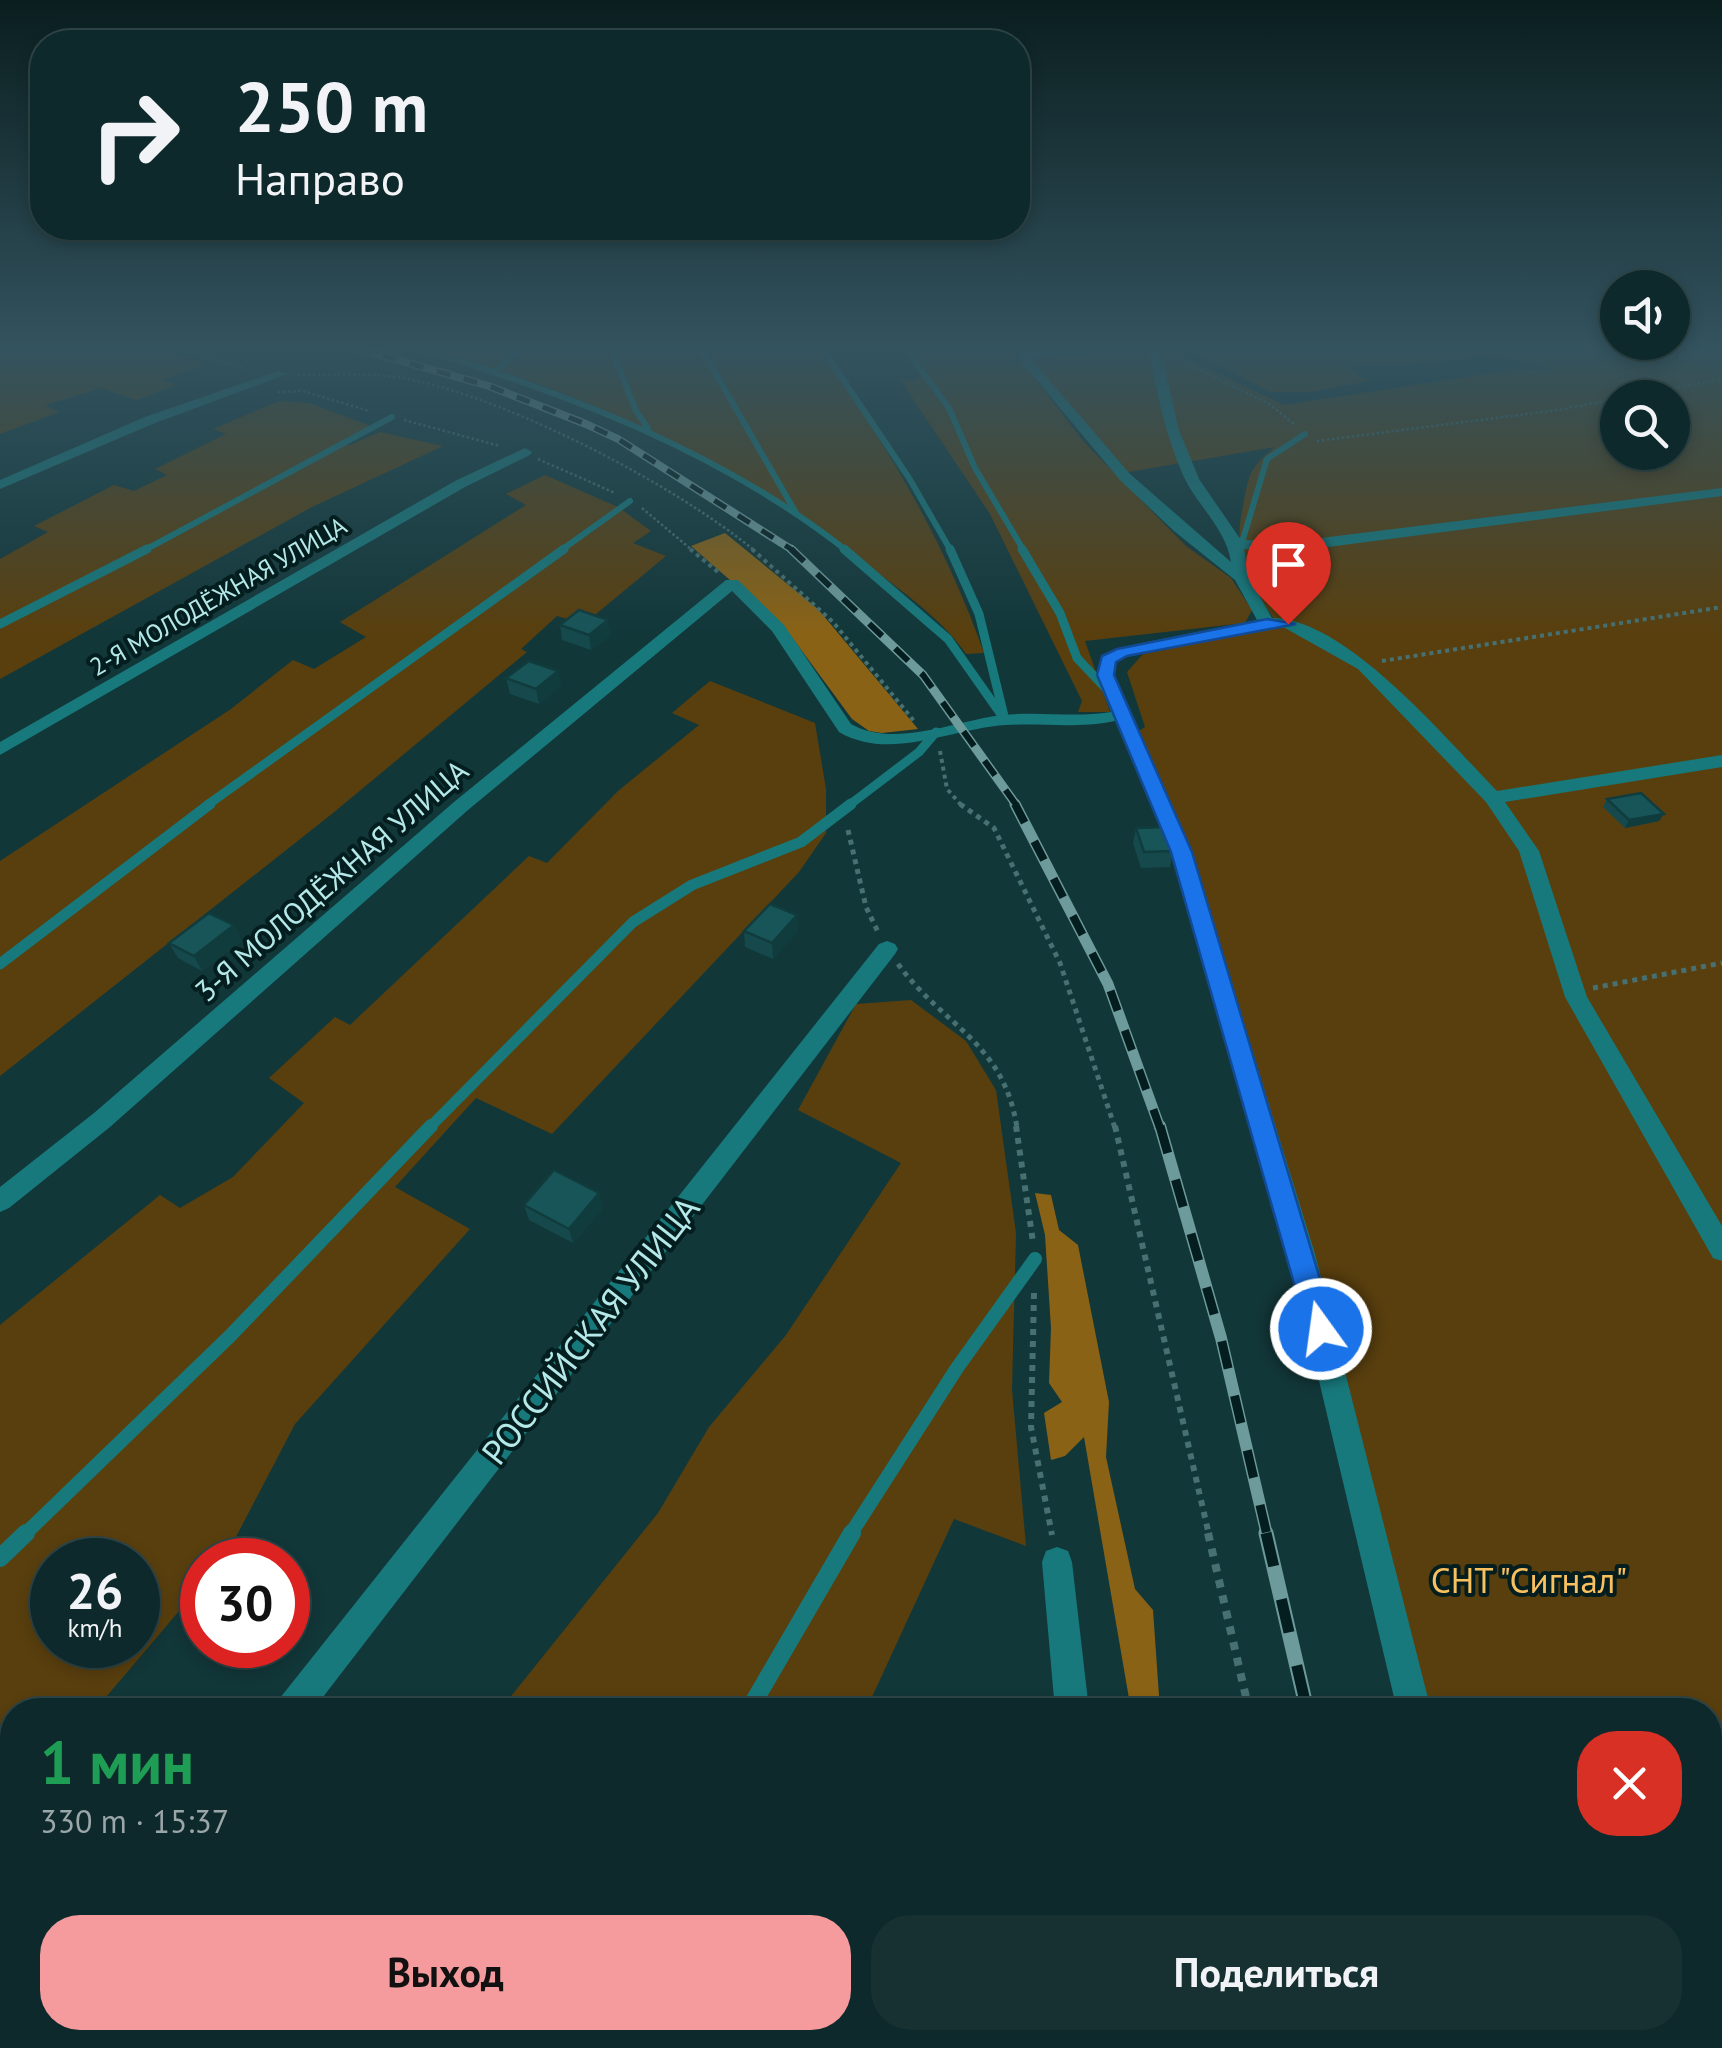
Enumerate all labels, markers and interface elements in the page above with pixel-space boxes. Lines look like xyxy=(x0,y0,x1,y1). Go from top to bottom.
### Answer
text: 250 m xyxy=(235,61,428,151)
icon: right xyxy=(70,70,200,200)
text: Направо xyxy=(235,149,405,207)
map controls xyxy=(1600,270,1690,470)
button: sound xyxy=(1600,270,1690,360)
button: search xyxy=(1600,380,1690,470)
street label: 2-Я МОЛОДЁЖНАЯ УЛИЦА xyxy=(84,509,352,683)
pin xyxy=(1246,522,1331,625)
icon: arrive xyxy=(1261,537,1316,592)
street label: 3-Я МОЛОДЁЖНАЯ УЛИЦА xyxy=(186,750,476,1009)
street label: РОССИЙСКАЯ УЛИЦА xyxy=(471,1186,709,1473)
position arrow xyxy=(1269,1277,1373,1381)
speed limit sign: 30 xyxy=(180,1538,310,1668)
park label: СНТ "Сигнал" xyxy=(1431,1557,1627,1603)
text: 26 xyxy=(67,1558,123,1623)
text: km/h xyxy=(68,1612,122,1644)
text: 1 мин xyxy=(40,1723,194,1801)
button: close xyxy=(1577,1731,1682,1836)
text: 330 m · 15:37 xyxy=(40,1800,229,1842)
button: Выход xyxy=(40,1915,851,2030)
button: Поделиться xyxy=(871,1915,1682,2030)

